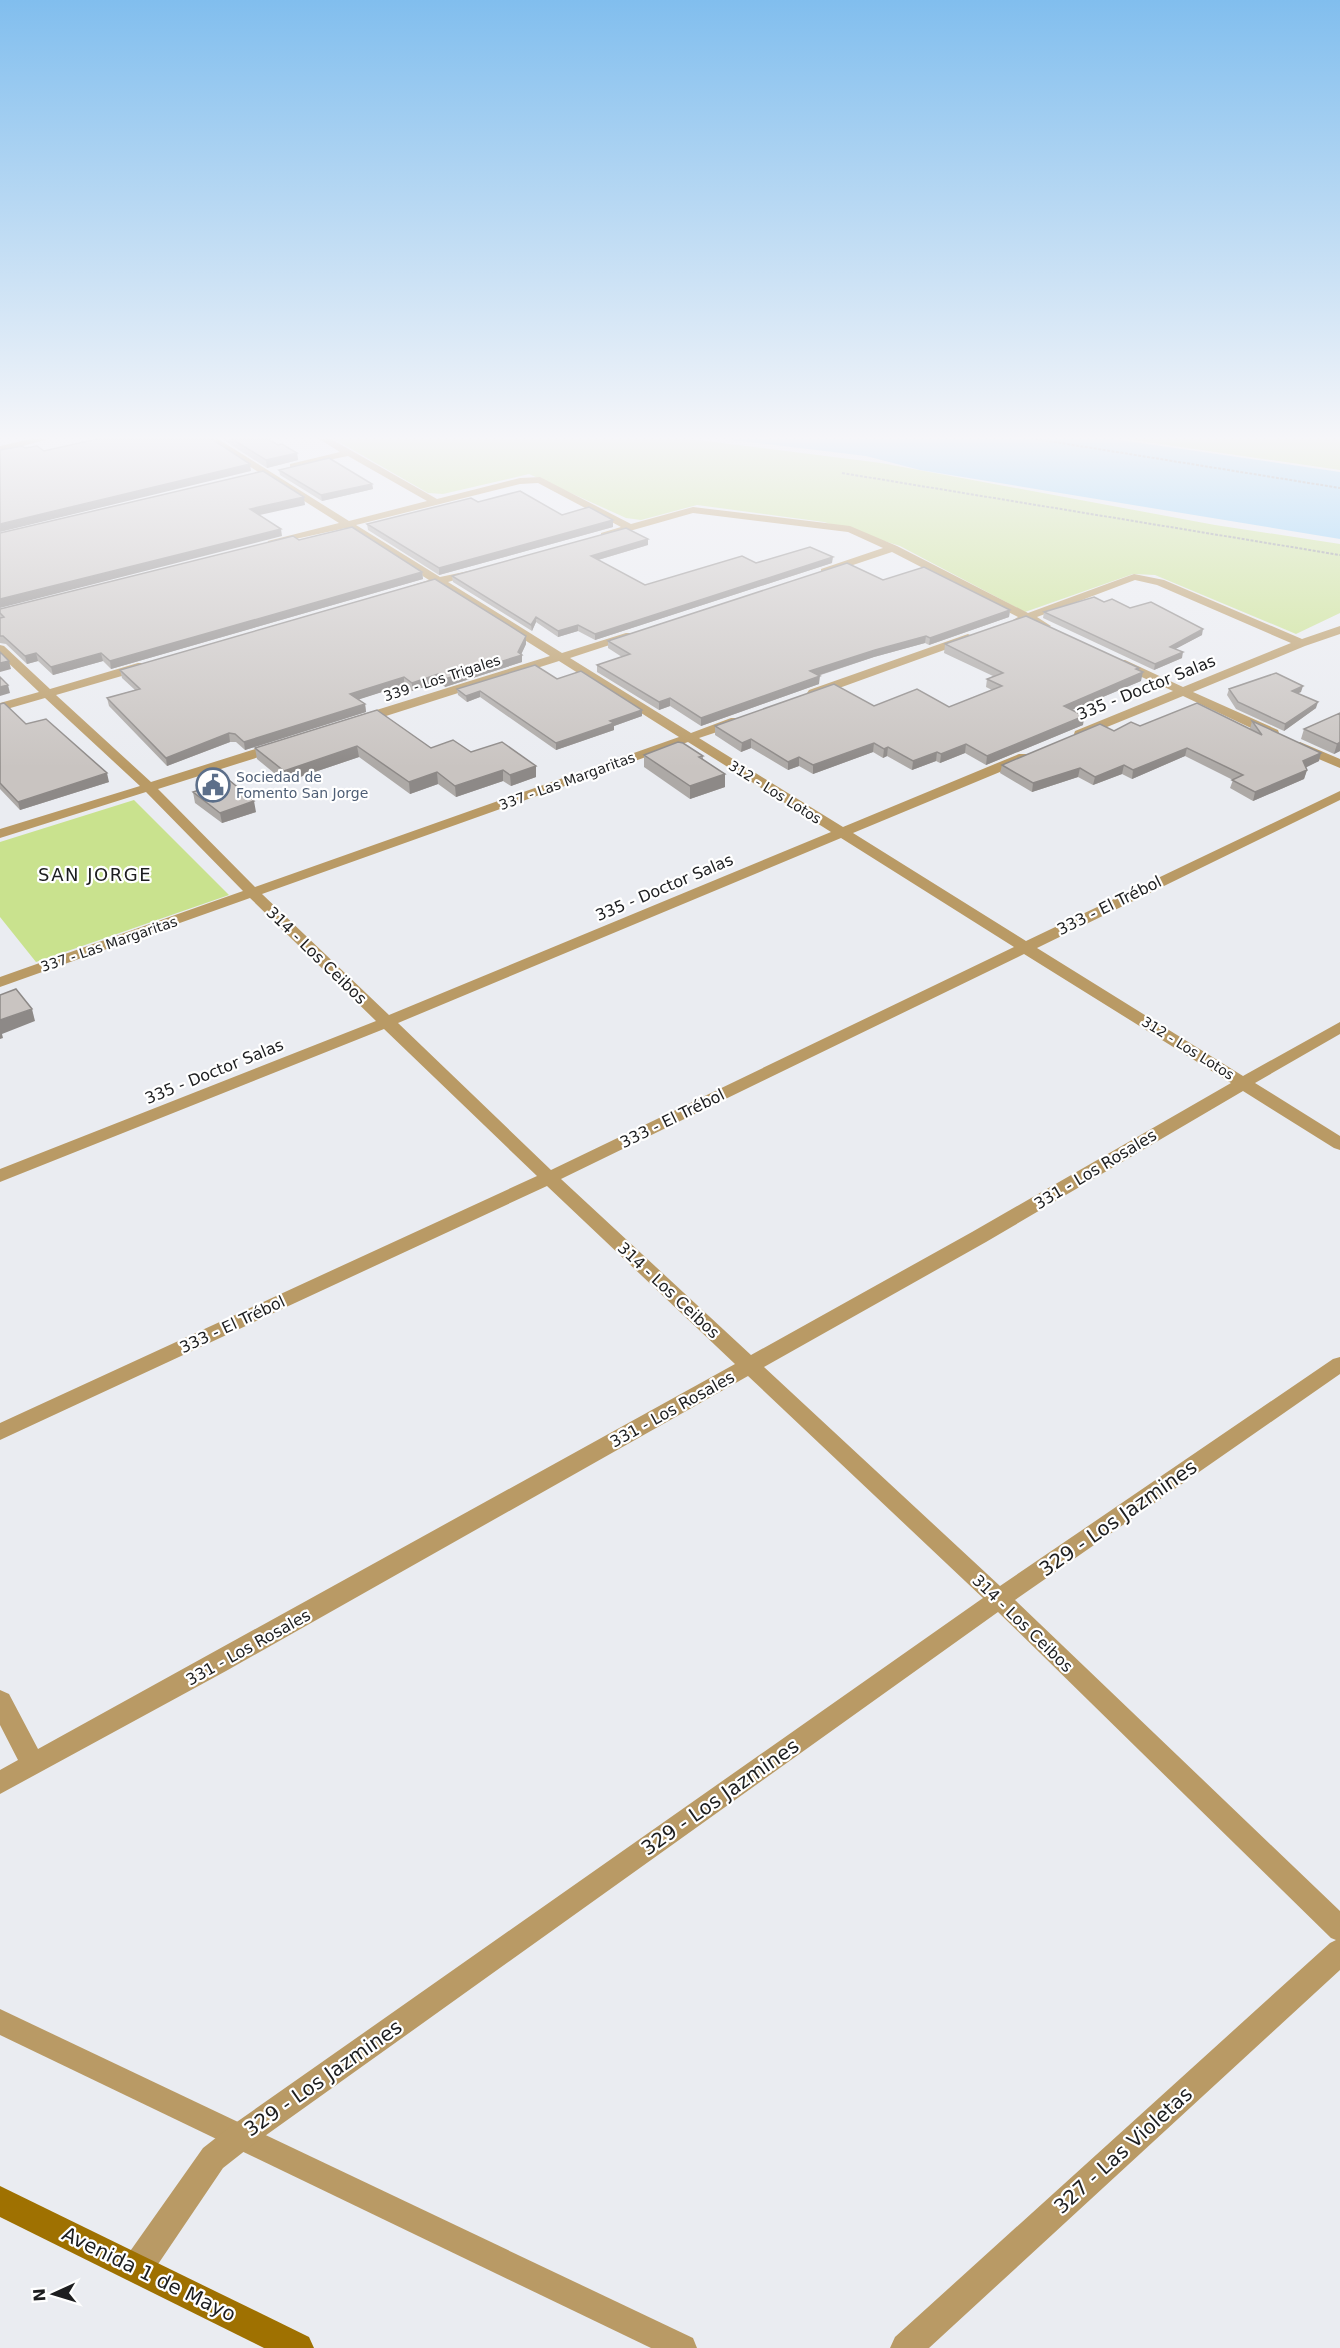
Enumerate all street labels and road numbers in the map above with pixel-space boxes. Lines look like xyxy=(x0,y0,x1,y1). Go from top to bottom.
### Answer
street label: 335 - Doctor Salas xyxy=(1074,651,1218,724)
street label: 339 - Los Trigales xyxy=(382,652,502,704)
street label: 337 - Las Margaritas xyxy=(497,749,637,813)
street label: 312 - Los Lotos xyxy=(726,757,824,827)
street label: 335 - Doctor Salas xyxy=(593,850,736,925)
street label: 333 - El Trébol xyxy=(1054,872,1165,939)
street label: 314 - Los Ceibos xyxy=(263,903,371,1008)
street label: 337 - Las Margaritas xyxy=(39,913,179,975)
street label: 312 - Los Lotos xyxy=(1139,1013,1237,1083)
street label: 335 - Doctor Salas xyxy=(142,1035,286,1108)
street label: 333 - El Trébol xyxy=(617,1085,728,1152)
street label: 331 - Los Rosales xyxy=(1031,1125,1160,1213)
street label: 314 - Los Ceibos xyxy=(614,1238,723,1342)
street label: 333 - El Trébol xyxy=(177,1292,288,1357)
street label: 331 - Los Rosales xyxy=(607,1367,738,1452)
street label: 329 - Los Jazmines xyxy=(1035,1455,1201,1581)
street label: 314 - Los Ceibos xyxy=(969,1571,1077,1676)
street label: 331 - Los Rosales xyxy=(183,1605,314,1690)
street label: 329 - Los Jazmines xyxy=(637,1734,803,1860)
street label: 329 - Los Jazmines xyxy=(240,2015,406,2141)
street label: 327 - Las Violetas xyxy=(1049,2082,1197,2218)
street label: Avenida 1 de Mayo xyxy=(58,2222,240,2326)

